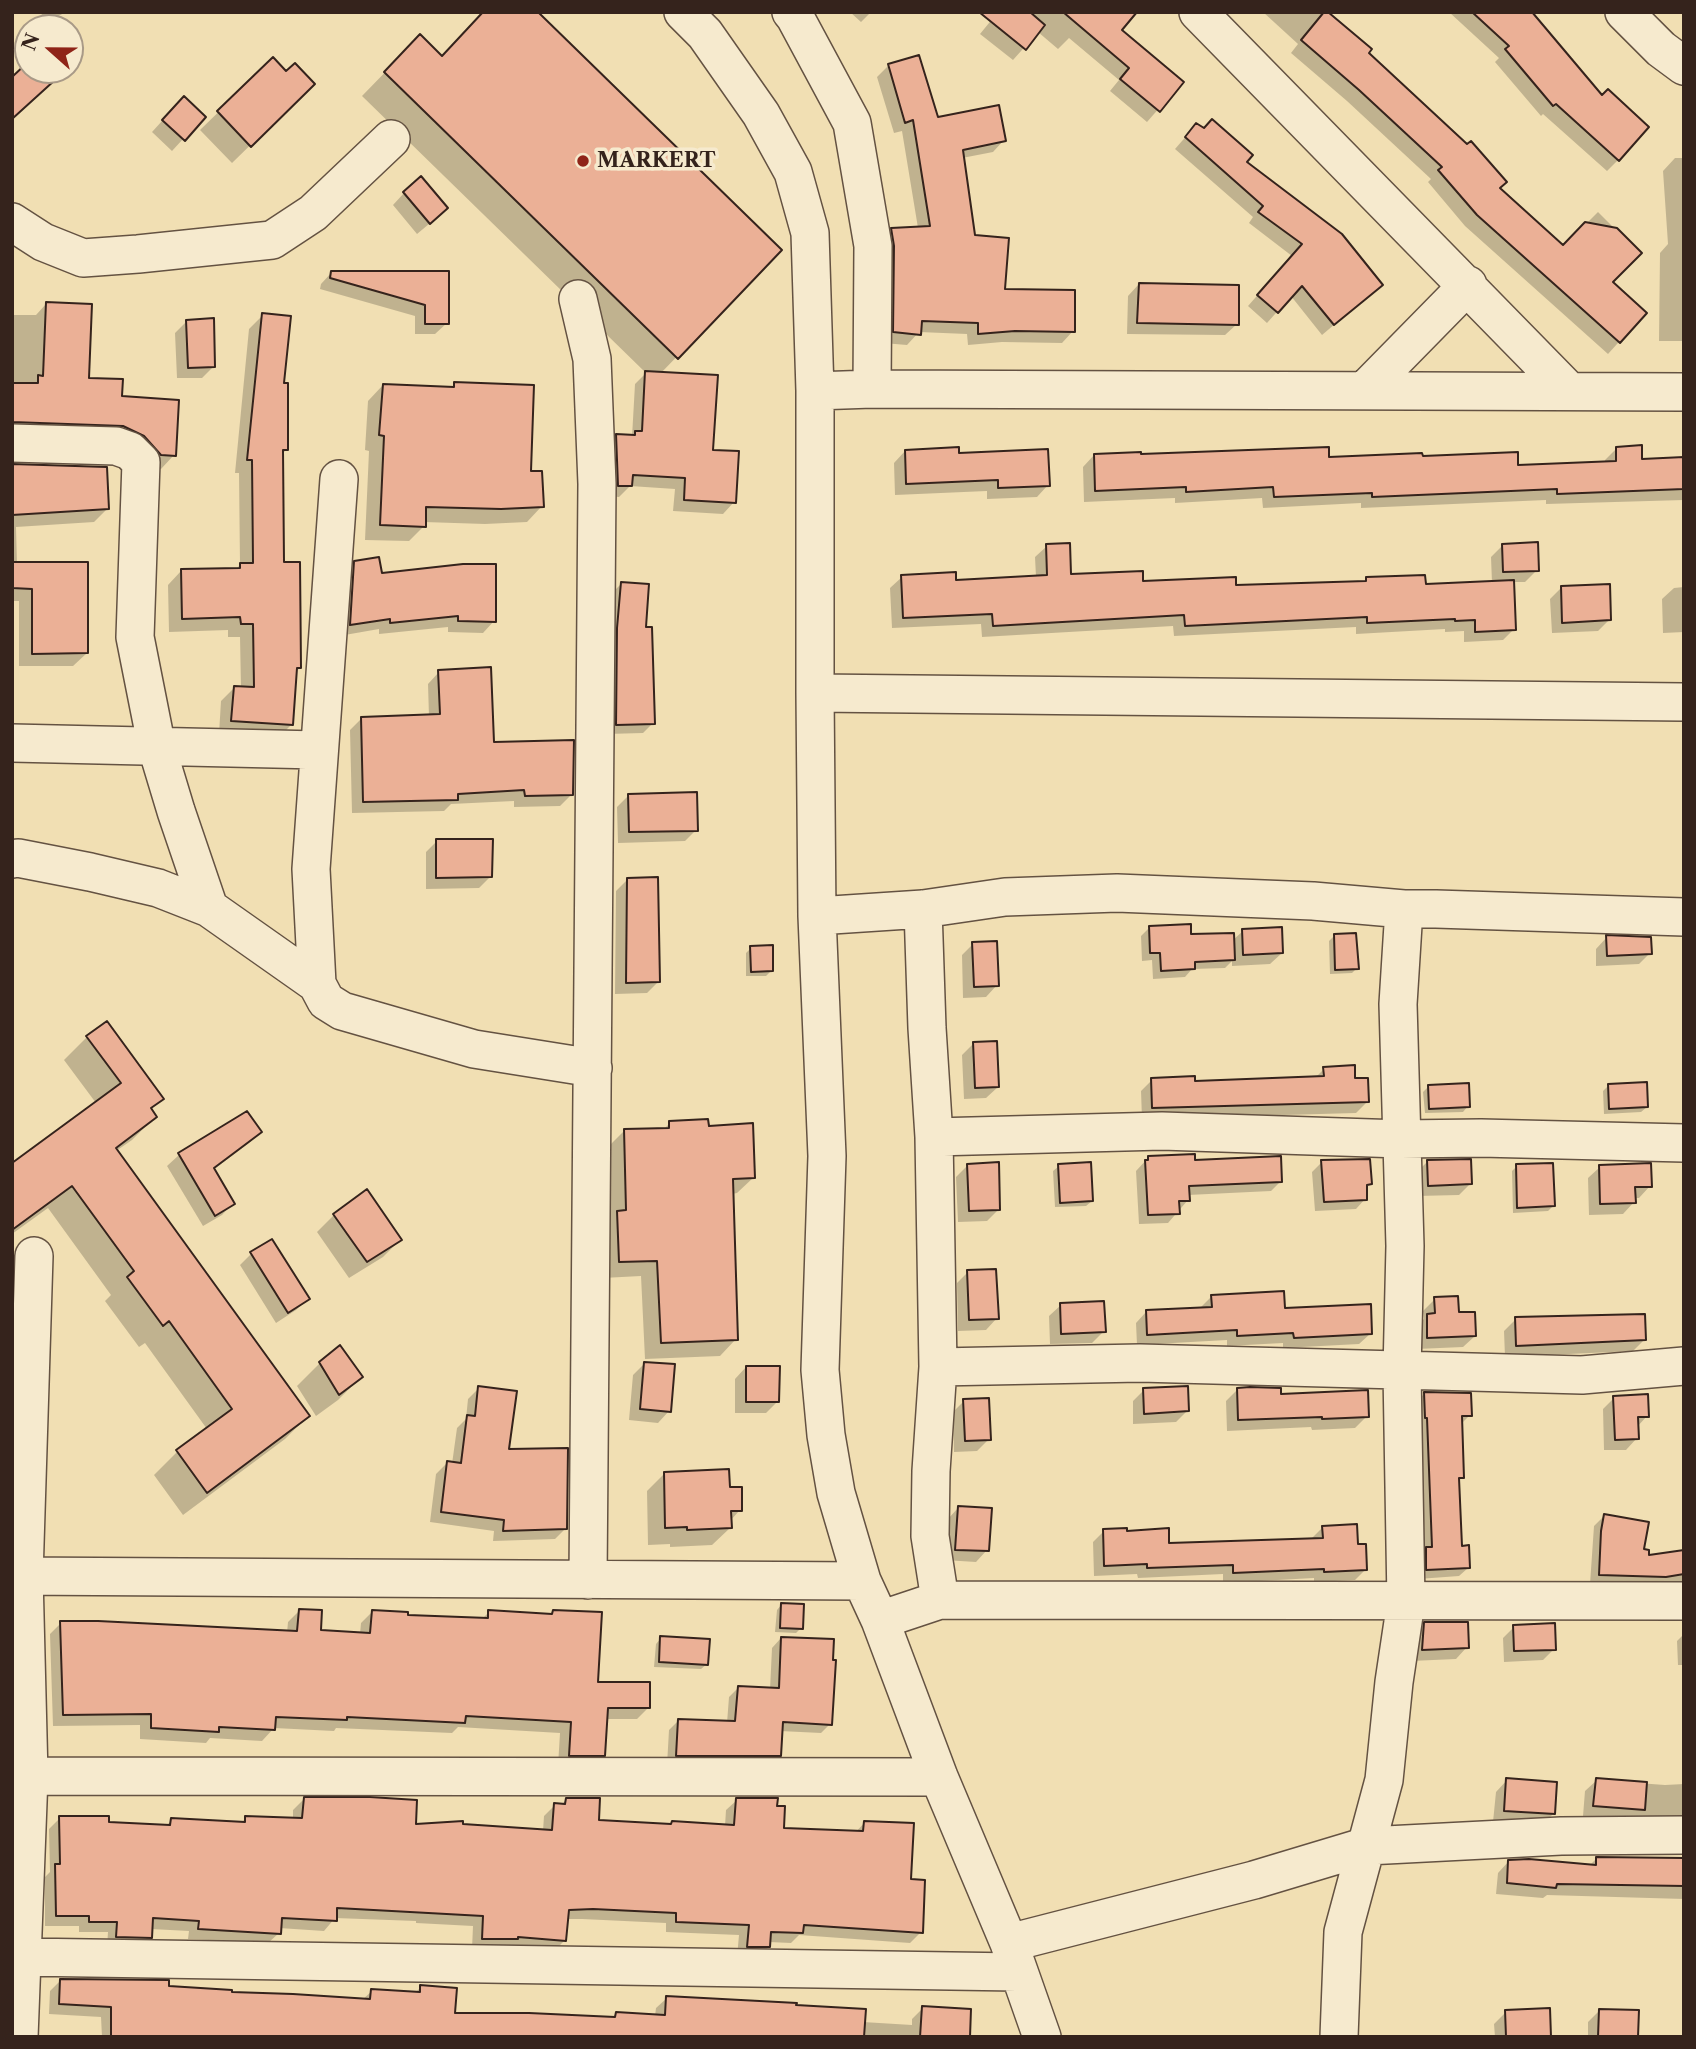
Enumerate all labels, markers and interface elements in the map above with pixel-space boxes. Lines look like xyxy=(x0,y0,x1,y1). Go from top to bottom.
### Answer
north arrow xyxy=(14,14,84,84)
text: N xyxy=(17,30,44,54)
place label: MARKERT xyxy=(597,148,716,174)
marker: MARKERT xyxy=(575,153,591,169)

